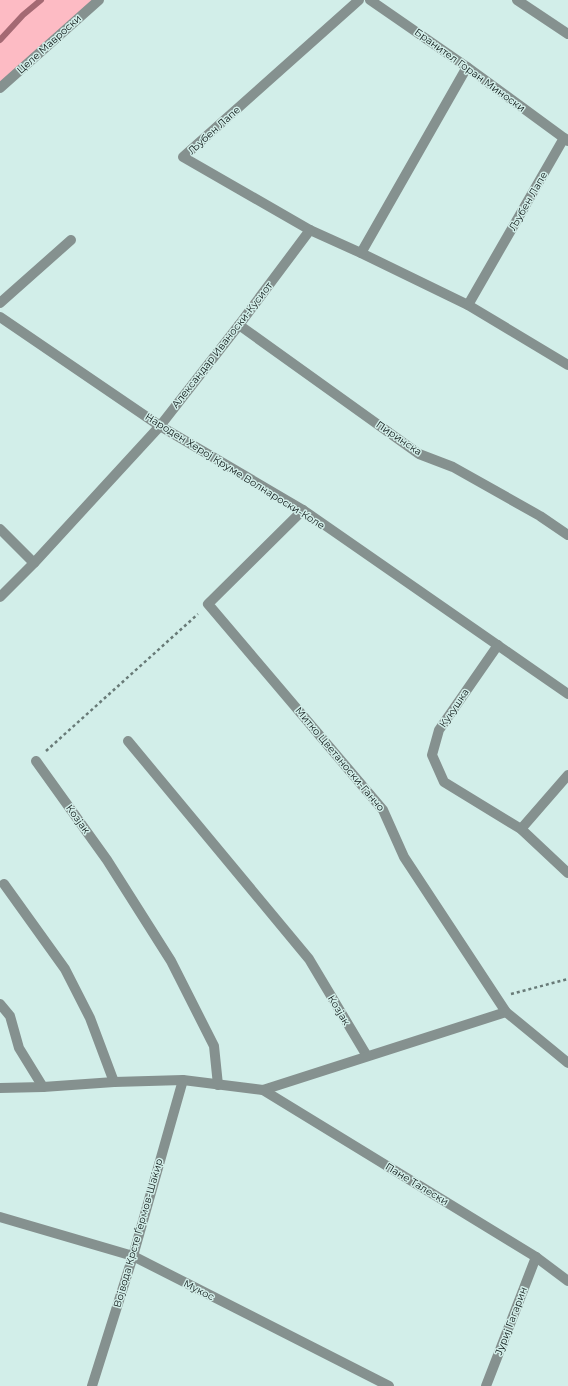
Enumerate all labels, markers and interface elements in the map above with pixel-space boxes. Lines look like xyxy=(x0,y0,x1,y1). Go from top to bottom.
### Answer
street label: Целе Мавроски xyxy=(14,12,84,76)
street label: Бранител Горан Миноски xyxy=(412,25,528,115)
street label: Љубен Лапе xyxy=(185,103,243,157)
street label: Љубен Лапе xyxy=(506,169,550,233)
street label: Александар Иваноски-Кусиот xyxy=(169,279,275,411)
street label: Народен Херој Круме Волнароски-Коле xyxy=(143,410,327,532)
street label: Пиринска xyxy=(373,418,425,458)
street label: Кукушка xyxy=(436,686,472,730)
street label: Митко Цветаноски-Ганчо xyxy=(292,704,388,814)
street label: Козјак xyxy=(63,802,93,836)
street label: Козјак xyxy=(325,993,353,1028)
street label: Војвода Крсте Ѓермов-Шаќир xyxy=(110,1157,166,1309)
street label: Пане Талески xyxy=(383,1160,451,1208)
street label: Мукос xyxy=(181,1277,217,1303)
street label: Јуриј Гагарин xyxy=(492,1285,530,1357)

